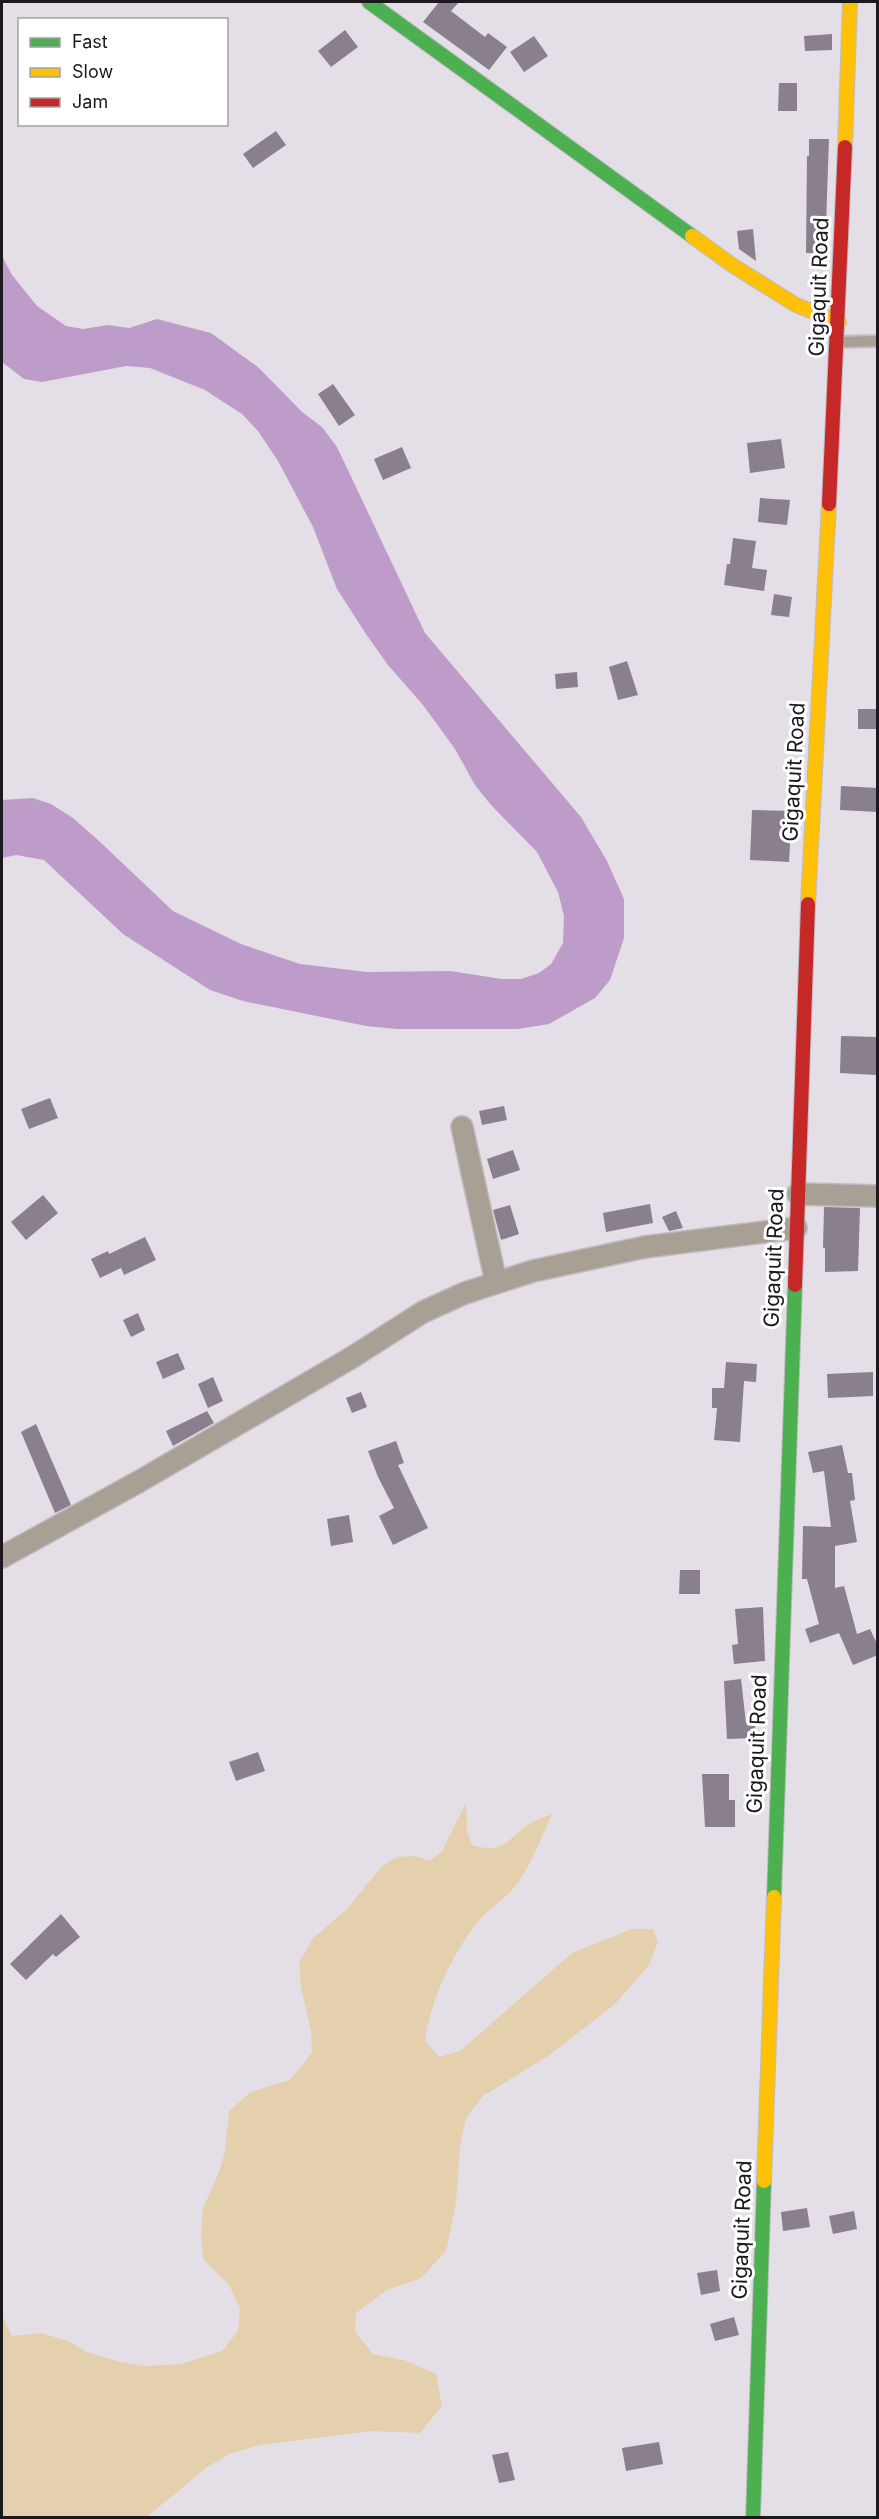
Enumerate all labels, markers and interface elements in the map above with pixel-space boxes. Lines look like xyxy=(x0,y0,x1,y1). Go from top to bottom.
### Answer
legend xyxy=(18,18,228,126)
text: Fast xyxy=(72,31,108,52)
text: Slow xyxy=(72,61,113,82)
text: Jam xyxy=(72,91,108,112)
street label: Gigaquit Road xyxy=(804,217,833,357)
street label: Gigaquit Road xyxy=(777,702,810,842)
street label: Gigaquit Road xyxy=(759,1188,788,1328)
street label: Gigaquit Road xyxy=(742,1674,771,1814)
street label: Gigaquit Road xyxy=(727,2160,756,2300)

